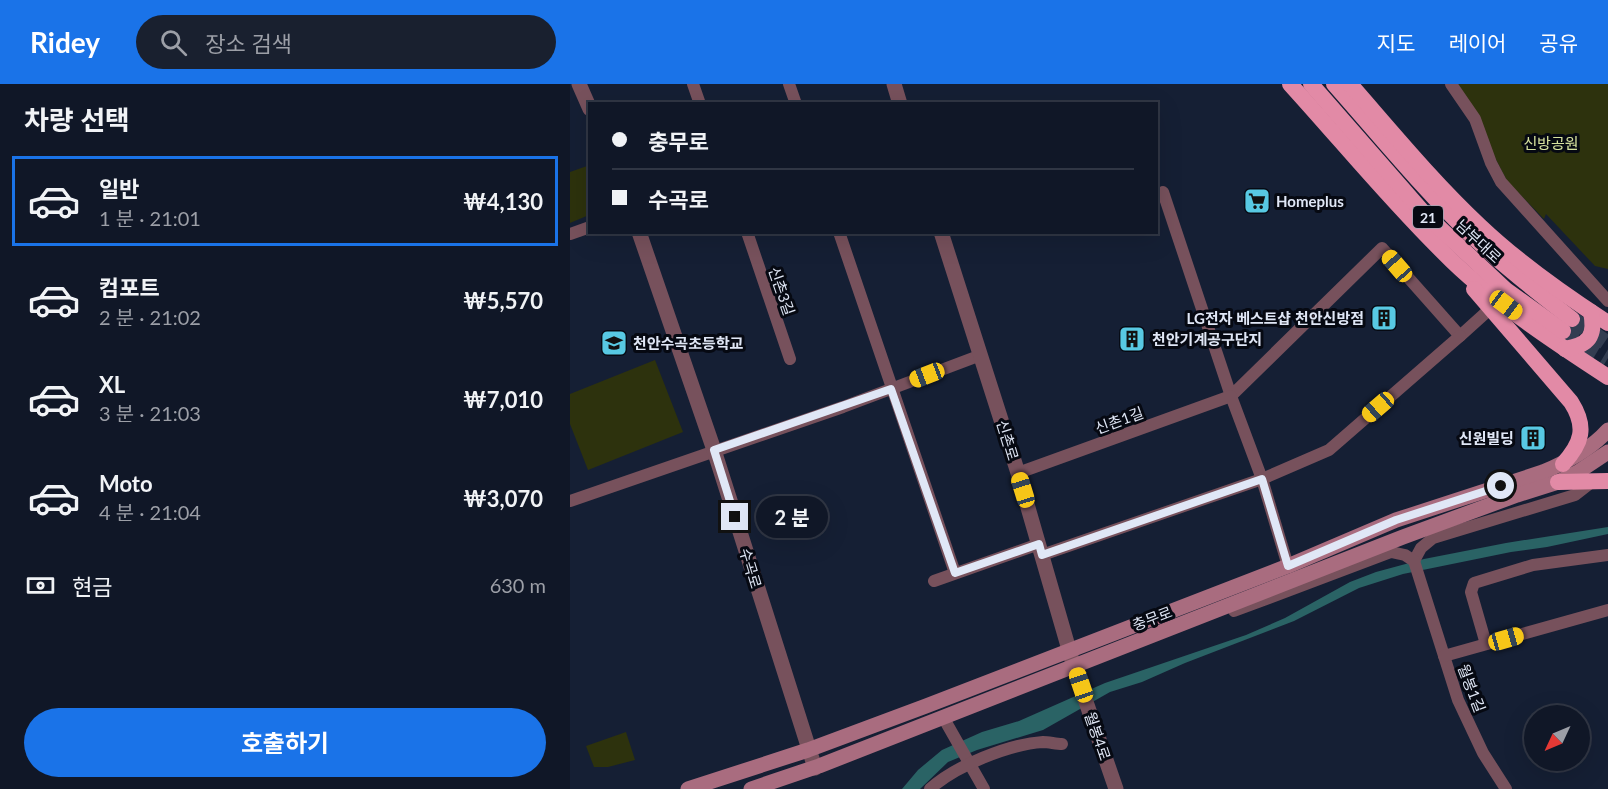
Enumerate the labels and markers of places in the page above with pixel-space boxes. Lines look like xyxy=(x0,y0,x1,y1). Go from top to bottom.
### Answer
supermarket icon: Homeplus xyxy=(1242,186,1272,216)
place label: Homeplus xyxy=(1276,192,1344,210)
building icon: LG전자 베스트샵 천안신방점 xyxy=(1369,303,1399,333)
place label: LG전자 베스트샵 천안신방점 xyxy=(1187,309,1364,327)
building icon: 천안기계공구단지 xyxy=(1117,324,1147,354)
school or university icon: 천안수곡초등학교 xyxy=(599,328,629,358)
place label: 천안기계공구단지 xyxy=(1152,330,1262,348)
place label: 천안수곡초등학교 xyxy=(633,334,744,352)
building icon: 신원빌딩 xyxy=(1518,423,1548,453)
place label: 신원빌딩 xyxy=(1459,429,1514,447)

